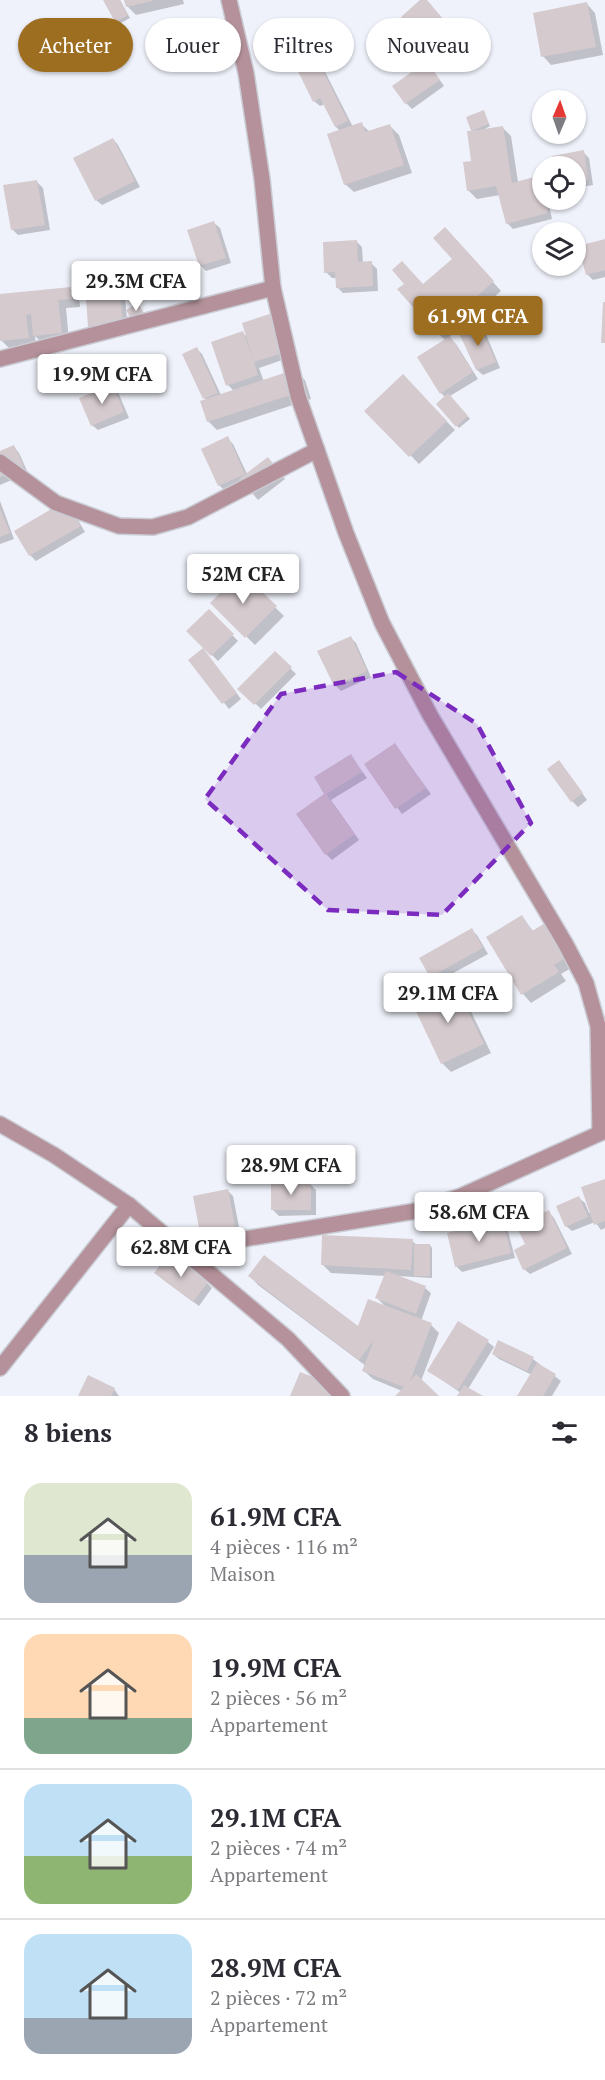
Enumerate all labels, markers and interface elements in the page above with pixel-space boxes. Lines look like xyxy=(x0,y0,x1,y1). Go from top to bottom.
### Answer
chip: Acheter xyxy=(18,18,133,72)
chip: Louer xyxy=(145,18,241,72)
chip: Filtres xyxy=(253,18,354,72)
chip: Nouveau xyxy=(366,18,491,72)
north arrow xyxy=(532,90,586,144)
map controls xyxy=(532,90,586,276)
button: locate xyxy=(532,156,586,210)
button: layers xyxy=(532,222,586,276)
pin: 29.3M CFA xyxy=(67,261,205,312)
text: 29.3M CFA xyxy=(85,267,187,294)
pin: 61.9M CFA xyxy=(409,296,547,347)
text: 61.9M CFA xyxy=(427,302,529,329)
pin: 19.9M CFA xyxy=(33,354,171,405)
text: 19.9M CFA xyxy=(51,360,153,387)
pin: 52M CFA xyxy=(188,554,298,605)
text: 52M CFA xyxy=(201,560,285,587)
pin: 29.1M CFA xyxy=(379,973,517,1024)
text: 29.1M CFA xyxy=(397,979,499,1006)
pin: 28.9M CFA xyxy=(222,1145,360,1196)
text: 28.9M CFA xyxy=(240,1151,342,1178)
pin: 58.6M CFA xyxy=(410,1192,548,1243)
text: 58.6M CFA xyxy=(428,1198,530,1225)
pin: 62.8M CFA xyxy=(112,1227,250,1278)
text: 62.8M CFA xyxy=(130,1233,232,1260)
text: 8 biens xyxy=(24,1415,112,1449)
icon: filters xyxy=(548,1416,581,1449)
text: 61.9M CFA xyxy=(210,1499,341,1533)
icon: home xyxy=(72,1507,144,1579)
text: 4 pièces · 116 m² xyxy=(210,1533,358,1560)
text: Maison xyxy=(210,1560,275,1587)
text: 19.9M CFA xyxy=(210,1650,341,1684)
icon: home xyxy=(72,1658,144,1730)
text: 2 pièces · 56 m² xyxy=(210,1684,347,1711)
text: Appartement xyxy=(210,1711,328,1738)
text: 29.1M CFA xyxy=(210,1800,341,1834)
icon: home xyxy=(72,1808,144,1880)
text: 2 pièces · 74 m² xyxy=(210,1834,347,1861)
text: Appartement xyxy=(210,1861,328,1888)
text: 28.9M CFA xyxy=(210,1950,341,1984)
icon: home xyxy=(72,1958,144,2030)
text: 2 pièces · 72 m² xyxy=(210,1984,347,2011)
text: Appartement xyxy=(210,2011,328,2038)

